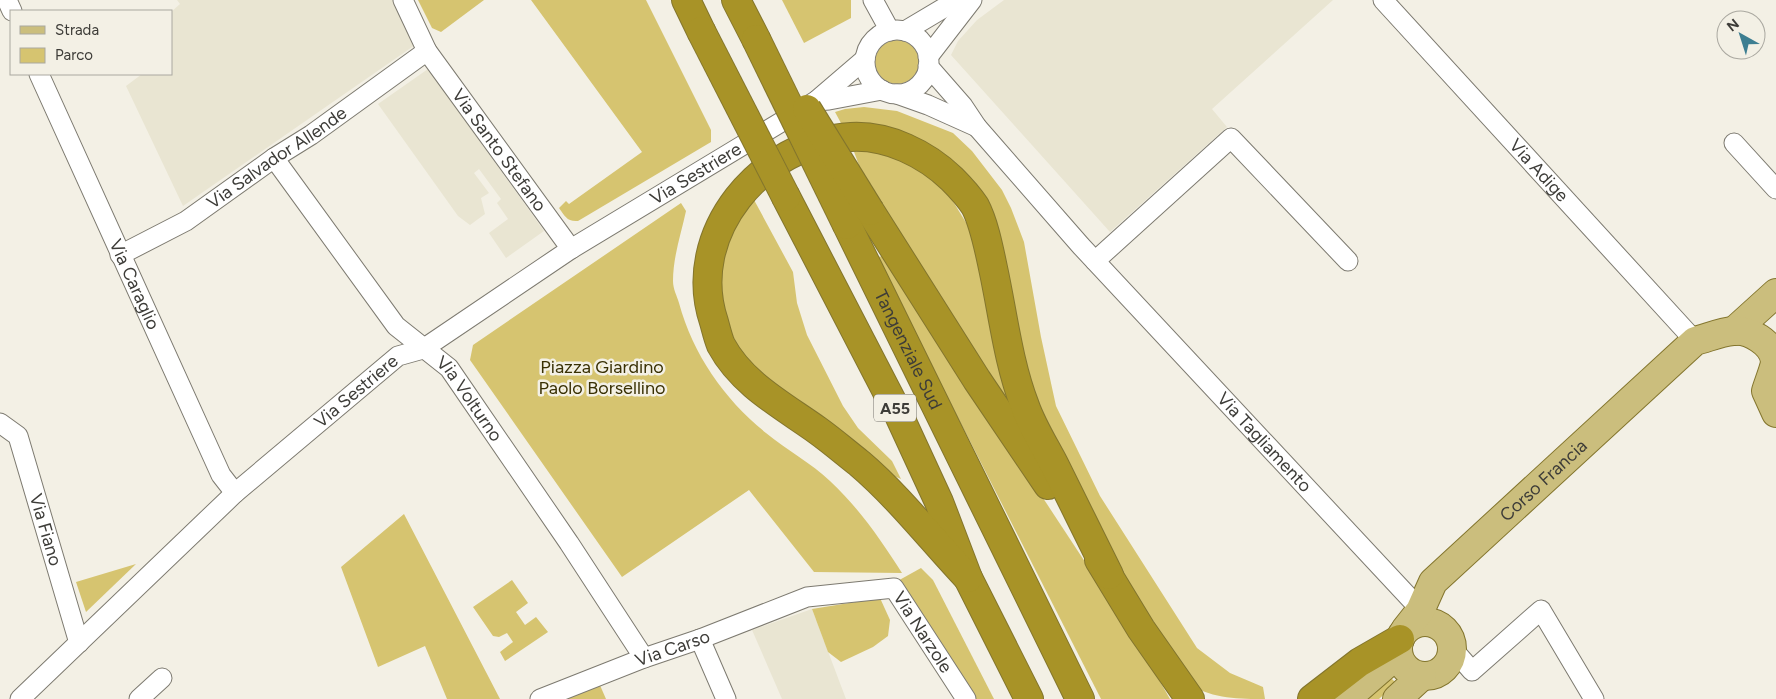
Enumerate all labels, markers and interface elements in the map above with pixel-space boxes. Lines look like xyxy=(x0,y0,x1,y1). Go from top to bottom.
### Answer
legend xyxy=(10,10,172,75)
north arrow xyxy=(1716,10,1766,60)
text: N xyxy=(1724,15,1743,35)
text: Strada xyxy=(55,21,99,39)
text: Parco xyxy=(55,46,93,64)
street label: Via Santo Stefano xyxy=(447,85,551,216)
street label: Via Salvador Allende xyxy=(203,102,351,213)
street label: Via Adige xyxy=(1505,134,1573,207)
street label: Via Sestriere xyxy=(646,138,745,210)
street label: Via Caraglio xyxy=(104,236,165,333)
street label: Tangenziale Sud xyxy=(870,286,947,413)
street label: Via Sestriere xyxy=(310,350,403,433)
street label: Via Volturno xyxy=(432,351,507,446)
park label: Piazza Giardino Paolo Borsellino xyxy=(538,356,666,399)
street label: Via Tagliamento xyxy=(1212,388,1316,497)
road number: A55 xyxy=(874,394,916,422)
street label: Corso Francia xyxy=(1495,435,1592,526)
street label: Via Fiano xyxy=(25,491,67,568)
street label: Via Narzole xyxy=(888,587,957,677)
street label: Via Carso xyxy=(632,625,713,671)

